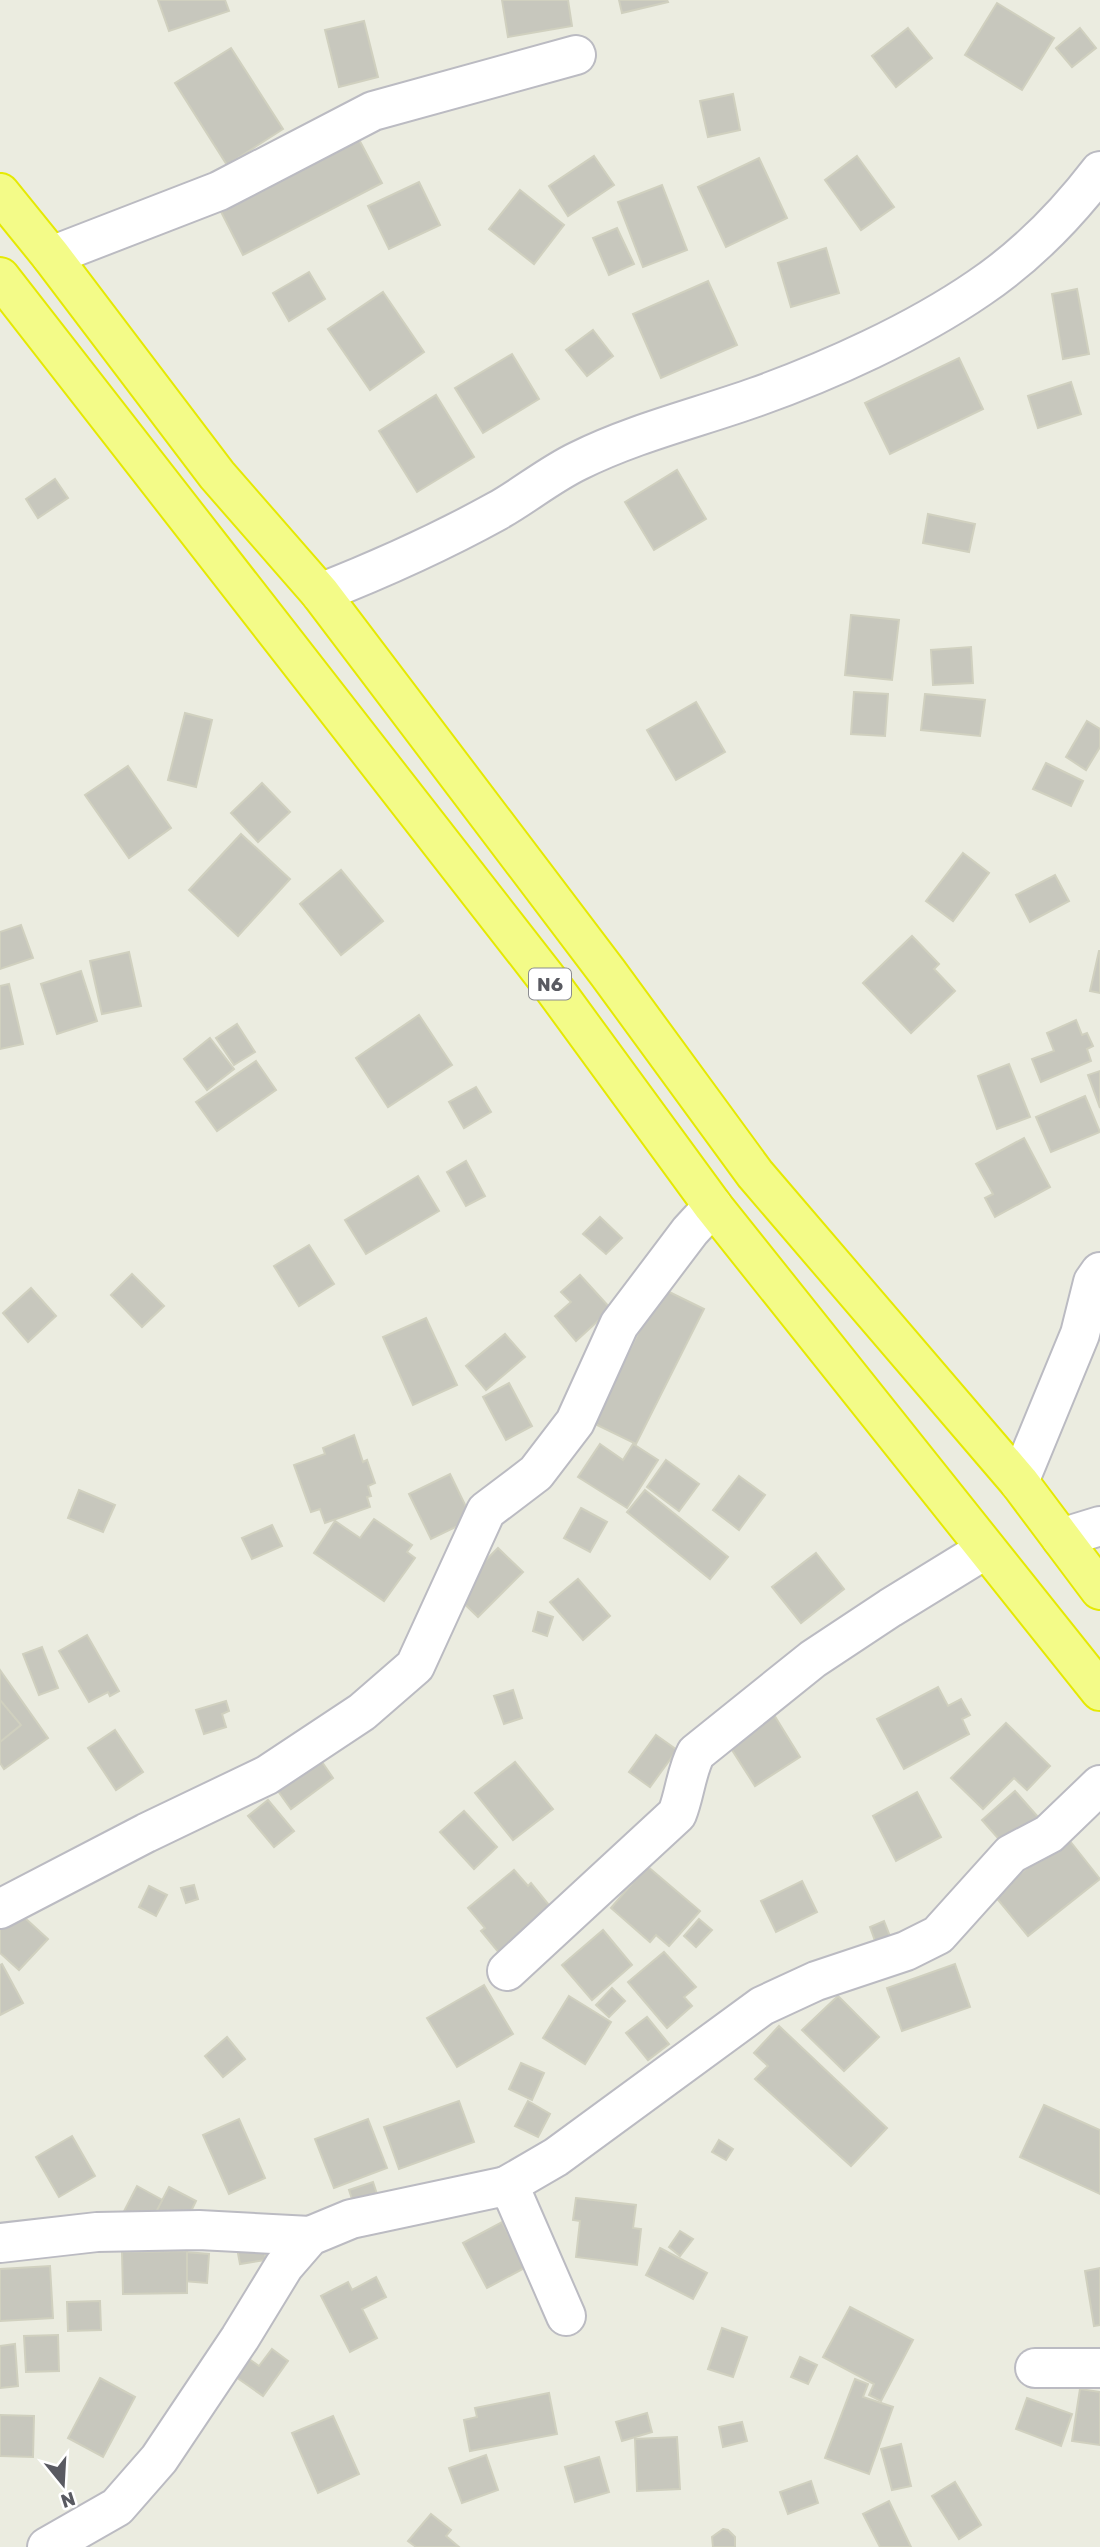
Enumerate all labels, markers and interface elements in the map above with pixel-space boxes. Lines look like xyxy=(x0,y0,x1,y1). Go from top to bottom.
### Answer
road number: N6 xyxy=(529,968,571,1000)
north arrow xyxy=(28,2449,98,2519)
text: N xyxy=(58,2487,78,2513)

